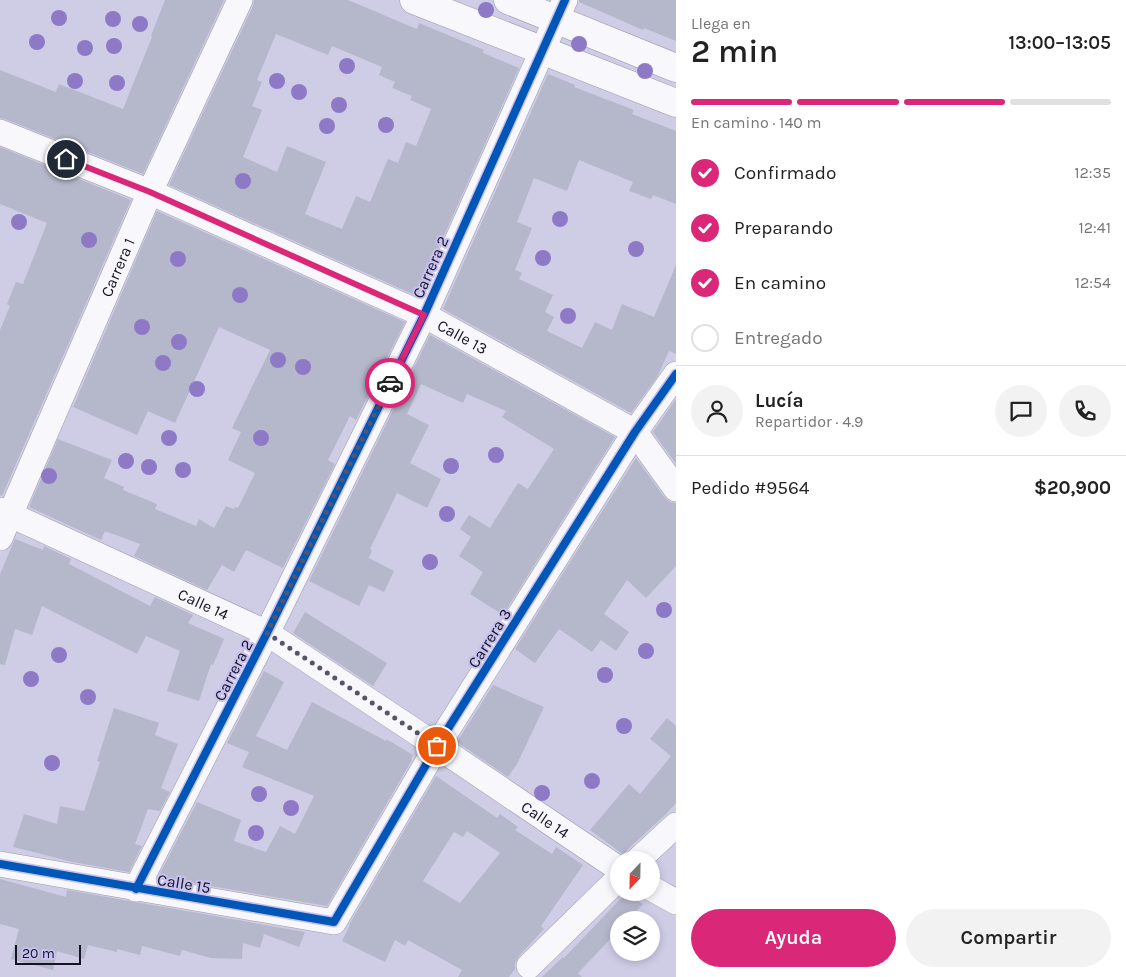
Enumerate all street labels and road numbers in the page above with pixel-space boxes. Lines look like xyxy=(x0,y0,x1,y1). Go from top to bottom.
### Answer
street label: Carrera 2 xyxy=(408,233,453,301)
street label: Carrera 1 xyxy=(97,235,139,300)
street label: Calle 13 xyxy=(434,315,491,358)
street label: Calle 14 xyxy=(175,584,232,624)
street label: Carrera 3 xyxy=(464,605,515,671)
street label: Carrera 2 xyxy=(210,636,257,704)
street label: Calle 14 xyxy=(518,797,573,843)
street label: Calle 15 xyxy=(156,870,212,897)

